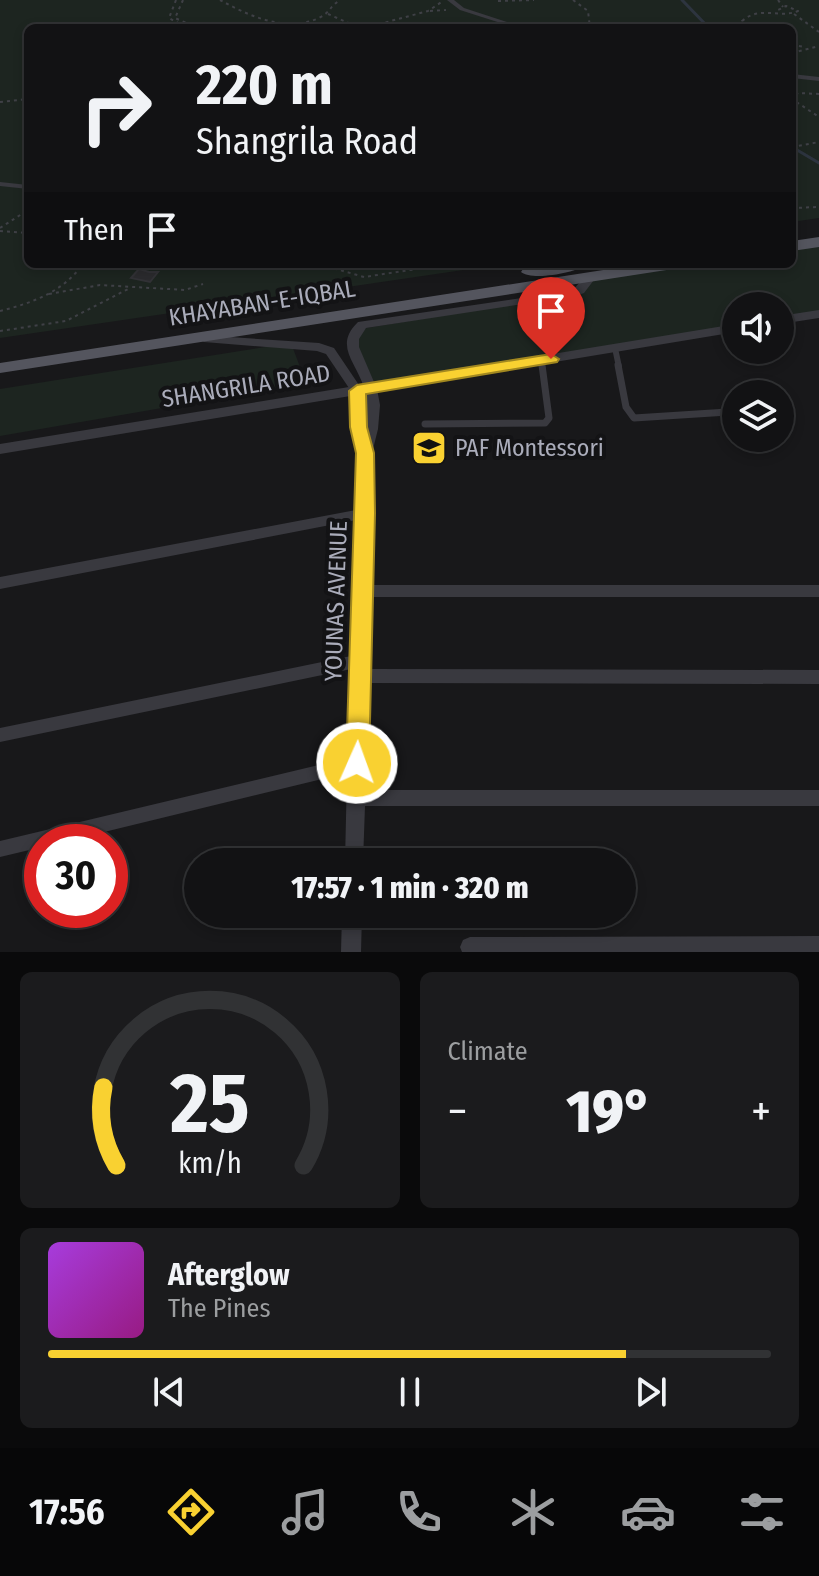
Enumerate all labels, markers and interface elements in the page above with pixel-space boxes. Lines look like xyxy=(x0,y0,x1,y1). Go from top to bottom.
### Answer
text: 220 m xyxy=(196,52,333,119)
icon: right xyxy=(64,56,168,160)
text: Shangrila Road xyxy=(196,120,418,164)
icon: arrive xyxy=(140,208,184,252)
text: Then xyxy=(64,212,124,248)
street label: KHAYABAN-E-IQBAL xyxy=(167,274,358,332)
pin xyxy=(517,277,585,359)
icon: arrive xyxy=(529,289,573,333)
map controls xyxy=(722,292,794,452)
button: sound xyxy=(722,292,794,364)
street label: SHANGRILA ROAD xyxy=(160,359,332,413)
button: layers xyxy=(722,380,794,452)
school or university icon: PAF Montessori xyxy=(410,429,448,467)
place label: PAF Montessori xyxy=(455,434,604,462)
street label: YOUNAS AVENUE xyxy=(319,520,353,682)
position arrow xyxy=(315,721,399,805)
speed limit sign: 30 xyxy=(24,824,128,928)
text: 17:57 · 1 min · 320 m xyxy=(291,870,529,906)
text: Climate xyxy=(448,1036,528,1067)
text: 25 xyxy=(169,1054,249,1154)
text: 19° xyxy=(566,1076,652,1148)
text: − xyxy=(448,1085,467,1138)
text: + xyxy=(751,1085,771,1138)
text: km/h xyxy=(178,1146,242,1181)
text: Afterglow xyxy=(168,1257,290,1293)
text: The Pines xyxy=(168,1293,271,1324)
icon: previous xyxy=(147,1370,191,1414)
icon: pause xyxy=(388,1370,432,1414)
icon: next xyxy=(629,1370,673,1414)
icon: directions xyxy=(163,1484,219,1540)
icon: music xyxy=(277,1484,333,1540)
icon: phone xyxy=(391,1484,447,1540)
icon: climate xyxy=(505,1484,561,1540)
icon: car xyxy=(620,1484,676,1540)
icon: filters xyxy=(734,1484,790,1540)
text: 17:56 xyxy=(29,1490,105,1534)

